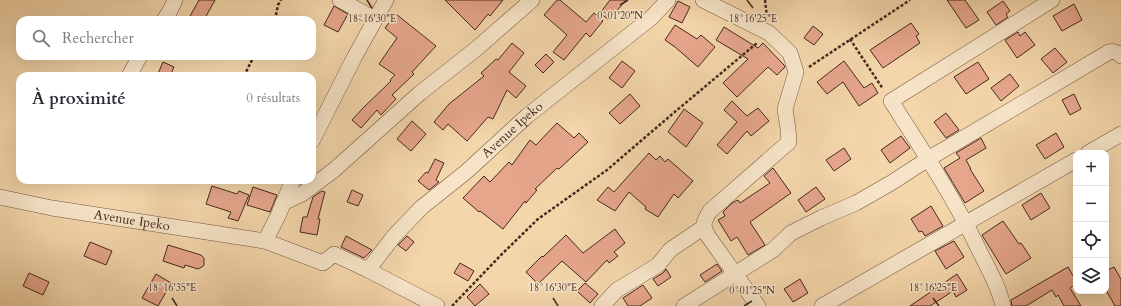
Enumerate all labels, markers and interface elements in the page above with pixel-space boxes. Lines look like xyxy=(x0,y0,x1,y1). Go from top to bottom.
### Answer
text: 0°01'20"N xyxy=(597,9,643,23)
text: 18°16'30"E xyxy=(348,12,396,26)
text: 18°16'25"E xyxy=(729,12,777,26)
search box xyxy=(16,16,316,60)
icon: search xyxy=(30,27,52,49)
text: Rechercher xyxy=(62,28,134,48)
text: À proximité xyxy=(32,87,126,110)
text: 0 résultats xyxy=(246,89,300,107)
street label: Avenue Ipeko xyxy=(478,98,547,162)
map controls xyxy=(1073,150,1109,294)
button: + xyxy=(1073,150,1109,186)
button: − xyxy=(1073,186,1109,222)
street label: Avenue Ipeko xyxy=(93,206,171,235)
button: locate xyxy=(1073,222,1109,258)
button: layers xyxy=(1073,258,1109,294)
text: 18°16'35"E xyxy=(148,281,196,295)
text: 18°16'30"E xyxy=(529,281,577,295)
text: 18°16'25"E xyxy=(909,281,957,295)
text: 0°01'25"N xyxy=(729,284,775,298)

